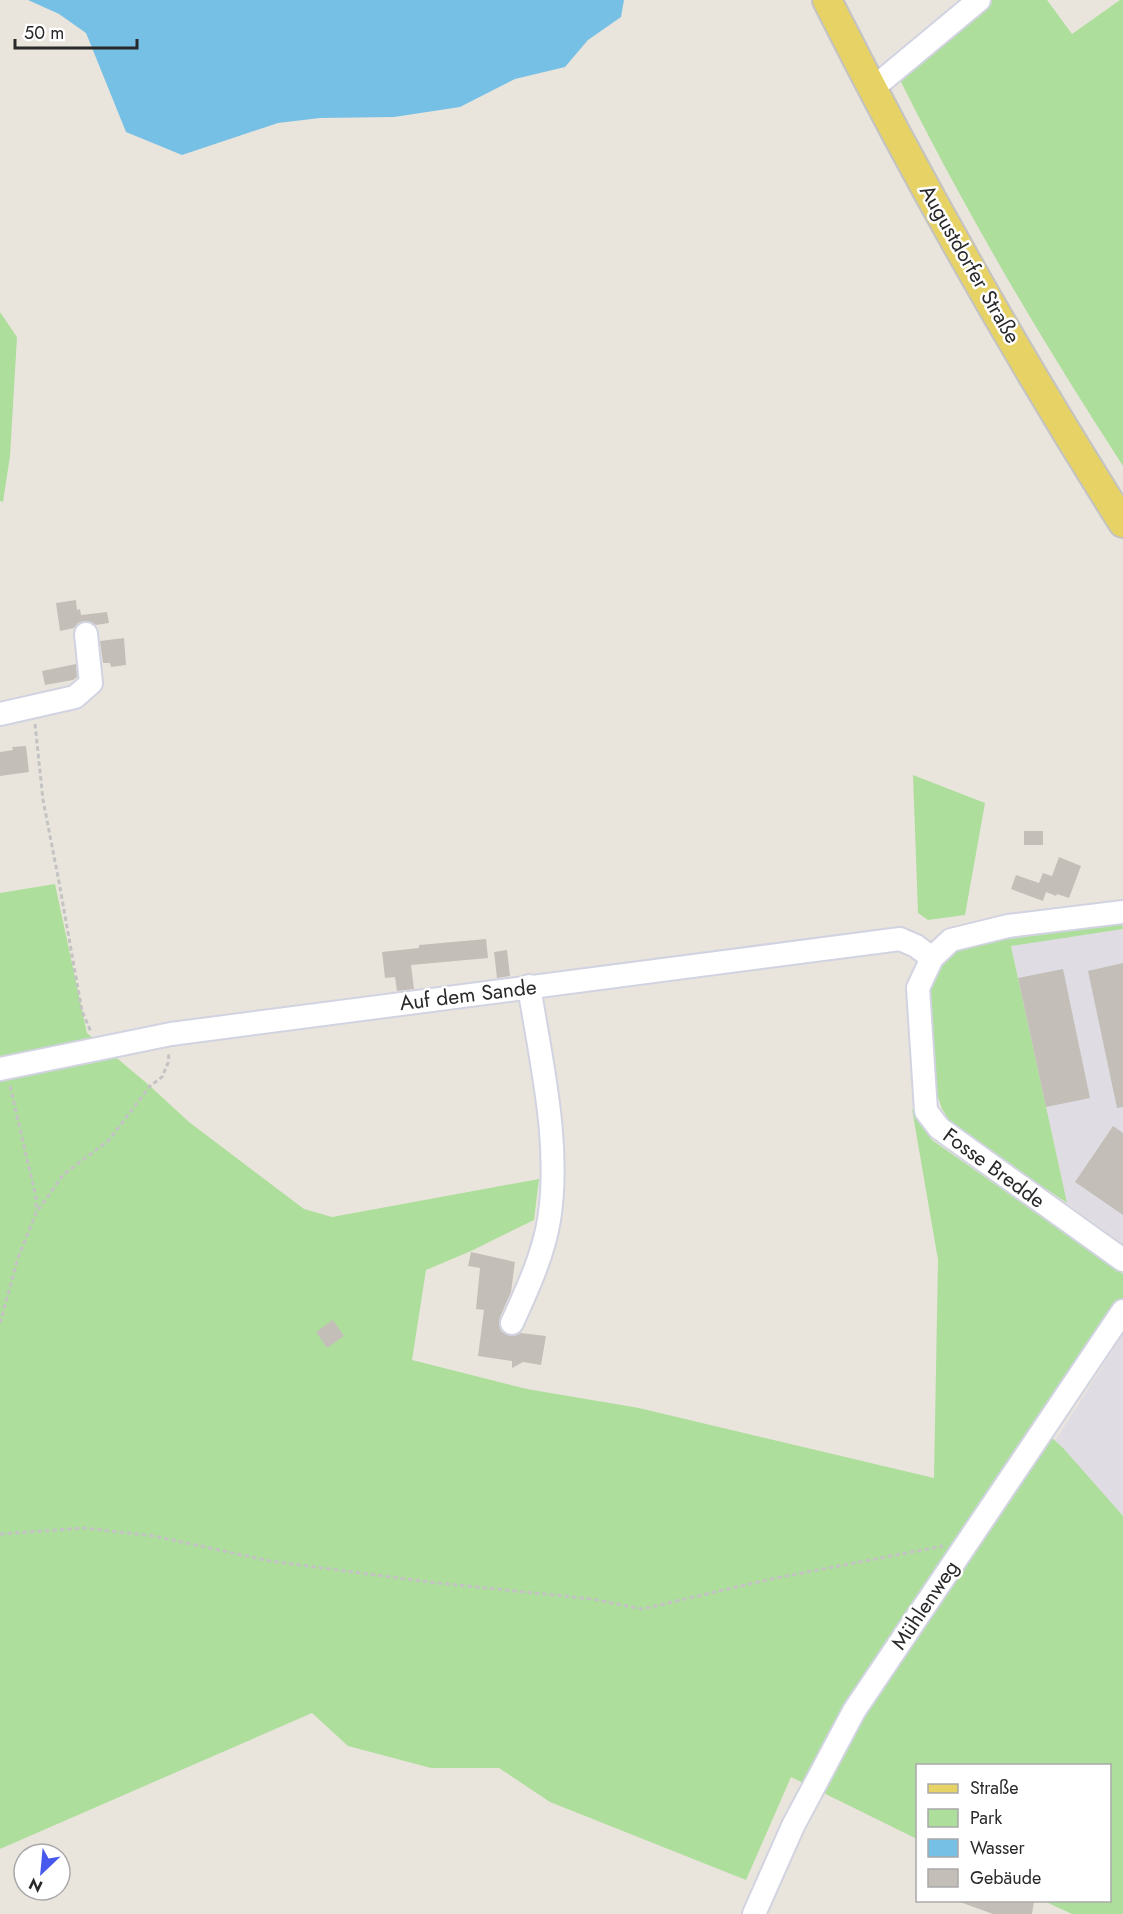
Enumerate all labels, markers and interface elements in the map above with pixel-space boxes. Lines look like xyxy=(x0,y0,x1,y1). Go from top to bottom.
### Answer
scale bar xyxy=(15,12,136,50)
text: 50 m xyxy=(24,20,64,46)
street label: Augustdorfer Straße xyxy=(912,179,1028,349)
street label: Auf dem Sande xyxy=(398,972,538,1018)
street label: Fosse Bredde xyxy=(937,1121,1051,1215)
street label: Mühlenweg xyxy=(884,1554,966,1656)
legend xyxy=(916,1764,1111,1902)
text: Straße xyxy=(970,1775,1018,1801)
text: Park xyxy=(970,1805,1002,1831)
text: Wasser xyxy=(970,1835,1025,1861)
north arrow xyxy=(12,1842,72,1902)
text: Gebäude xyxy=(970,1865,1041,1891)
text: N xyxy=(25,1872,46,1898)

